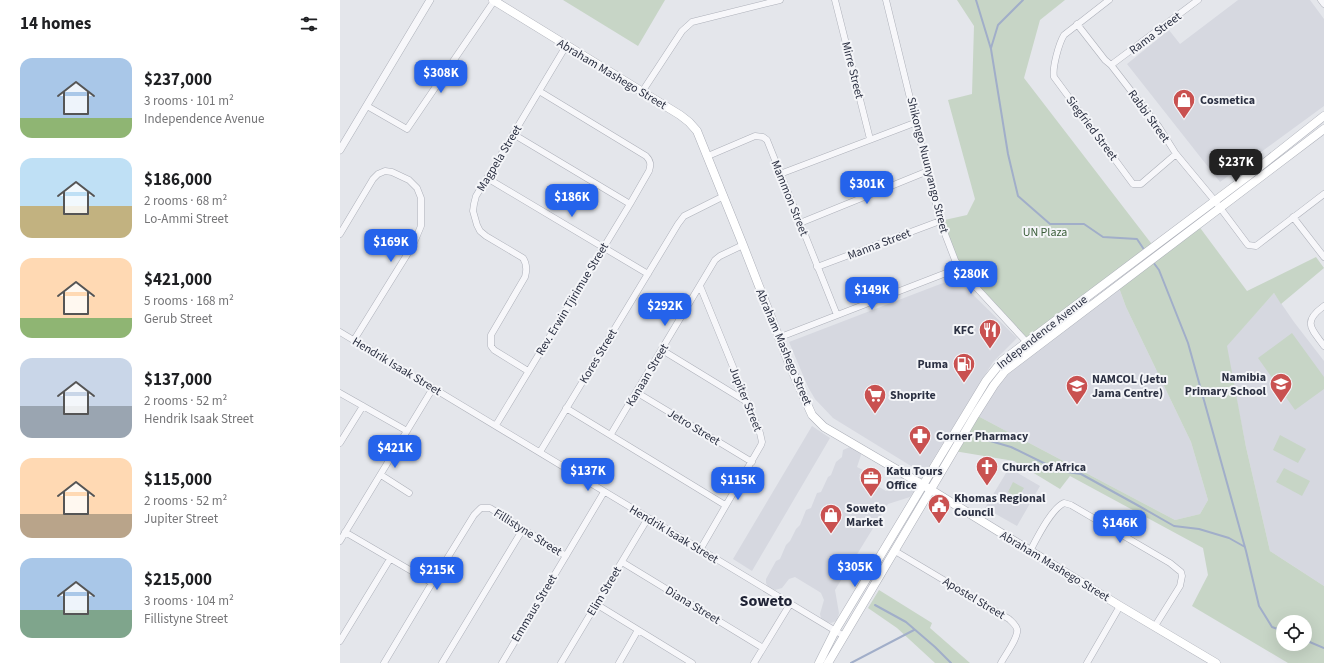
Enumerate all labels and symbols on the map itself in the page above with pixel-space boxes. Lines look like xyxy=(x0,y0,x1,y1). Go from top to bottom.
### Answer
street label: Rama Street xyxy=(1126,8,1185,59)
street label: Abraham Mashego Street xyxy=(554,35,670,114)
street label: Mirre Street xyxy=(837,40,868,100)
pin: $308K xyxy=(413,60,469,94)
street label: Rabbi Street xyxy=(1124,86,1174,146)
shop icon: Cosmetica xyxy=(1171,87,1197,120)
street label: Siegfried Street xyxy=(1062,92,1122,164)
place label: Cosmetica xyxy=(1200,92,1255,109)
street label: Shikongo Nuunyango Street xyxy=(902,95,953,235)
street label: Magpela Street xyxy=(473,122,526,195)
pin: $237K xyxy=(1208,149,1264,183)
street label: Mammon Street xyxy=(767,158,812,239)
pin: $301K xyxy=(839,171,895,205)
pin: $186K xyxy=(544,184,600,218)
park label: UN Plaza xyxy=(1023,224,1067,241)
street label: Manna Street xyxy=(845,225,913,264)
pin: $169K xyxy=(363,229,419,263)
street label: Rev. Erwin Tjirimue Street xyxy=(532,240,613,359)
pin: $280K xyxy=(943,261,999,295)
pin: $149K xyxy=(844,277,900,311)
street label: Abraham Mashego Street xyxy=(751,286,816,408)
street label: Independence Avenue xyxy=(993,291,1091,373)
pin: $292K xyxy=(637,293,693,327)
restaurant icon: KFC xyxy=(977,317,1003,350)
place label: KFC xyxy=(953,322,974,339)
street label: Kores Street xyxy=(575,326,621,387)
street label: Hendrik Isaak Street xyxy=(349,333,444,400)
street label: Kanaan Street xyxy=(622,341,673,410)
fuel station icon: Puma xyxy=(951,351,977,384)
place label: Puma xyxy=(917,356,948,373)
street label: Jupiter Street xyxy=(725,364,766,434)
place label: Namibia Primary School xyxy=(1185,369,1267,400)
place label: NAMCOL (Jetu Jama Centre) xyxy=(1092,371,1167,402)
school or university icon: Namibia Primary School xyxy=(1268,371,1294,404)
school or university icon: NAMCOL (Jetu Jama Centre) xyxy=(1064,373,1090,406)
supermarket icon: Shoprite xyxy=(862,382,888,415)
place label: Shoprite xyxy=(890,387,936,404)
street label: Jetro Street xyxy=(664,405,723,450)
pharmacy icon: Corner Pharmacy xyxy=(907,423,933,456)
place label: Corner Pharmacy xyxy=(936,428,1029,445)
pin: $421K xyxy=(367,435,423,469)
church icon: Church of Africa xyxy=(974,454,1000,487)
pin: $137K xyxy=(560,458,616,492)
place label: Church of Africa xyxy=(1002,459,1086,476)
place label: Katu Tours Office xyxy=(886,463,943,494)
office icon: Katu Tours Office xyxy=(858,465,884,498)
pin: $115K xyxy=(710,467,766,501)
place label: Khomas Regional Council xyxy=(954,490,1046,521)
public building icon: Khomas Regional Council xyxy=(926,492,952,525)
place label: Soweto Market xyxy=(846,500,886,531)
street label: Hendrik Isaak Street xyxy=(626,501,721,568)
shop icon: Soweto Market xyxy=(818,502,844,535)
street label: Fillistyne Street xyxy=(490,505,565,560)
pin: $146K xyxy=(1092,510,1148,544)
street label: Abraham Mashego Street xyxy=(997,527,1113,606)
pin: $305K xyxy=(827,554,883,588)
pin: $215K xyxy=(409,557,465,591)
street label: Elim Street xyxy=(583,563,626,619)
street label: Emmaus Street xyxy=(507,571,561,645)
street label: Apostel Street xyxy=(939,573,1008,624)
street label: Diana Street xyxy=(662,582,723,629)
district label: Soweto xyxy=(740,590,793,612)

